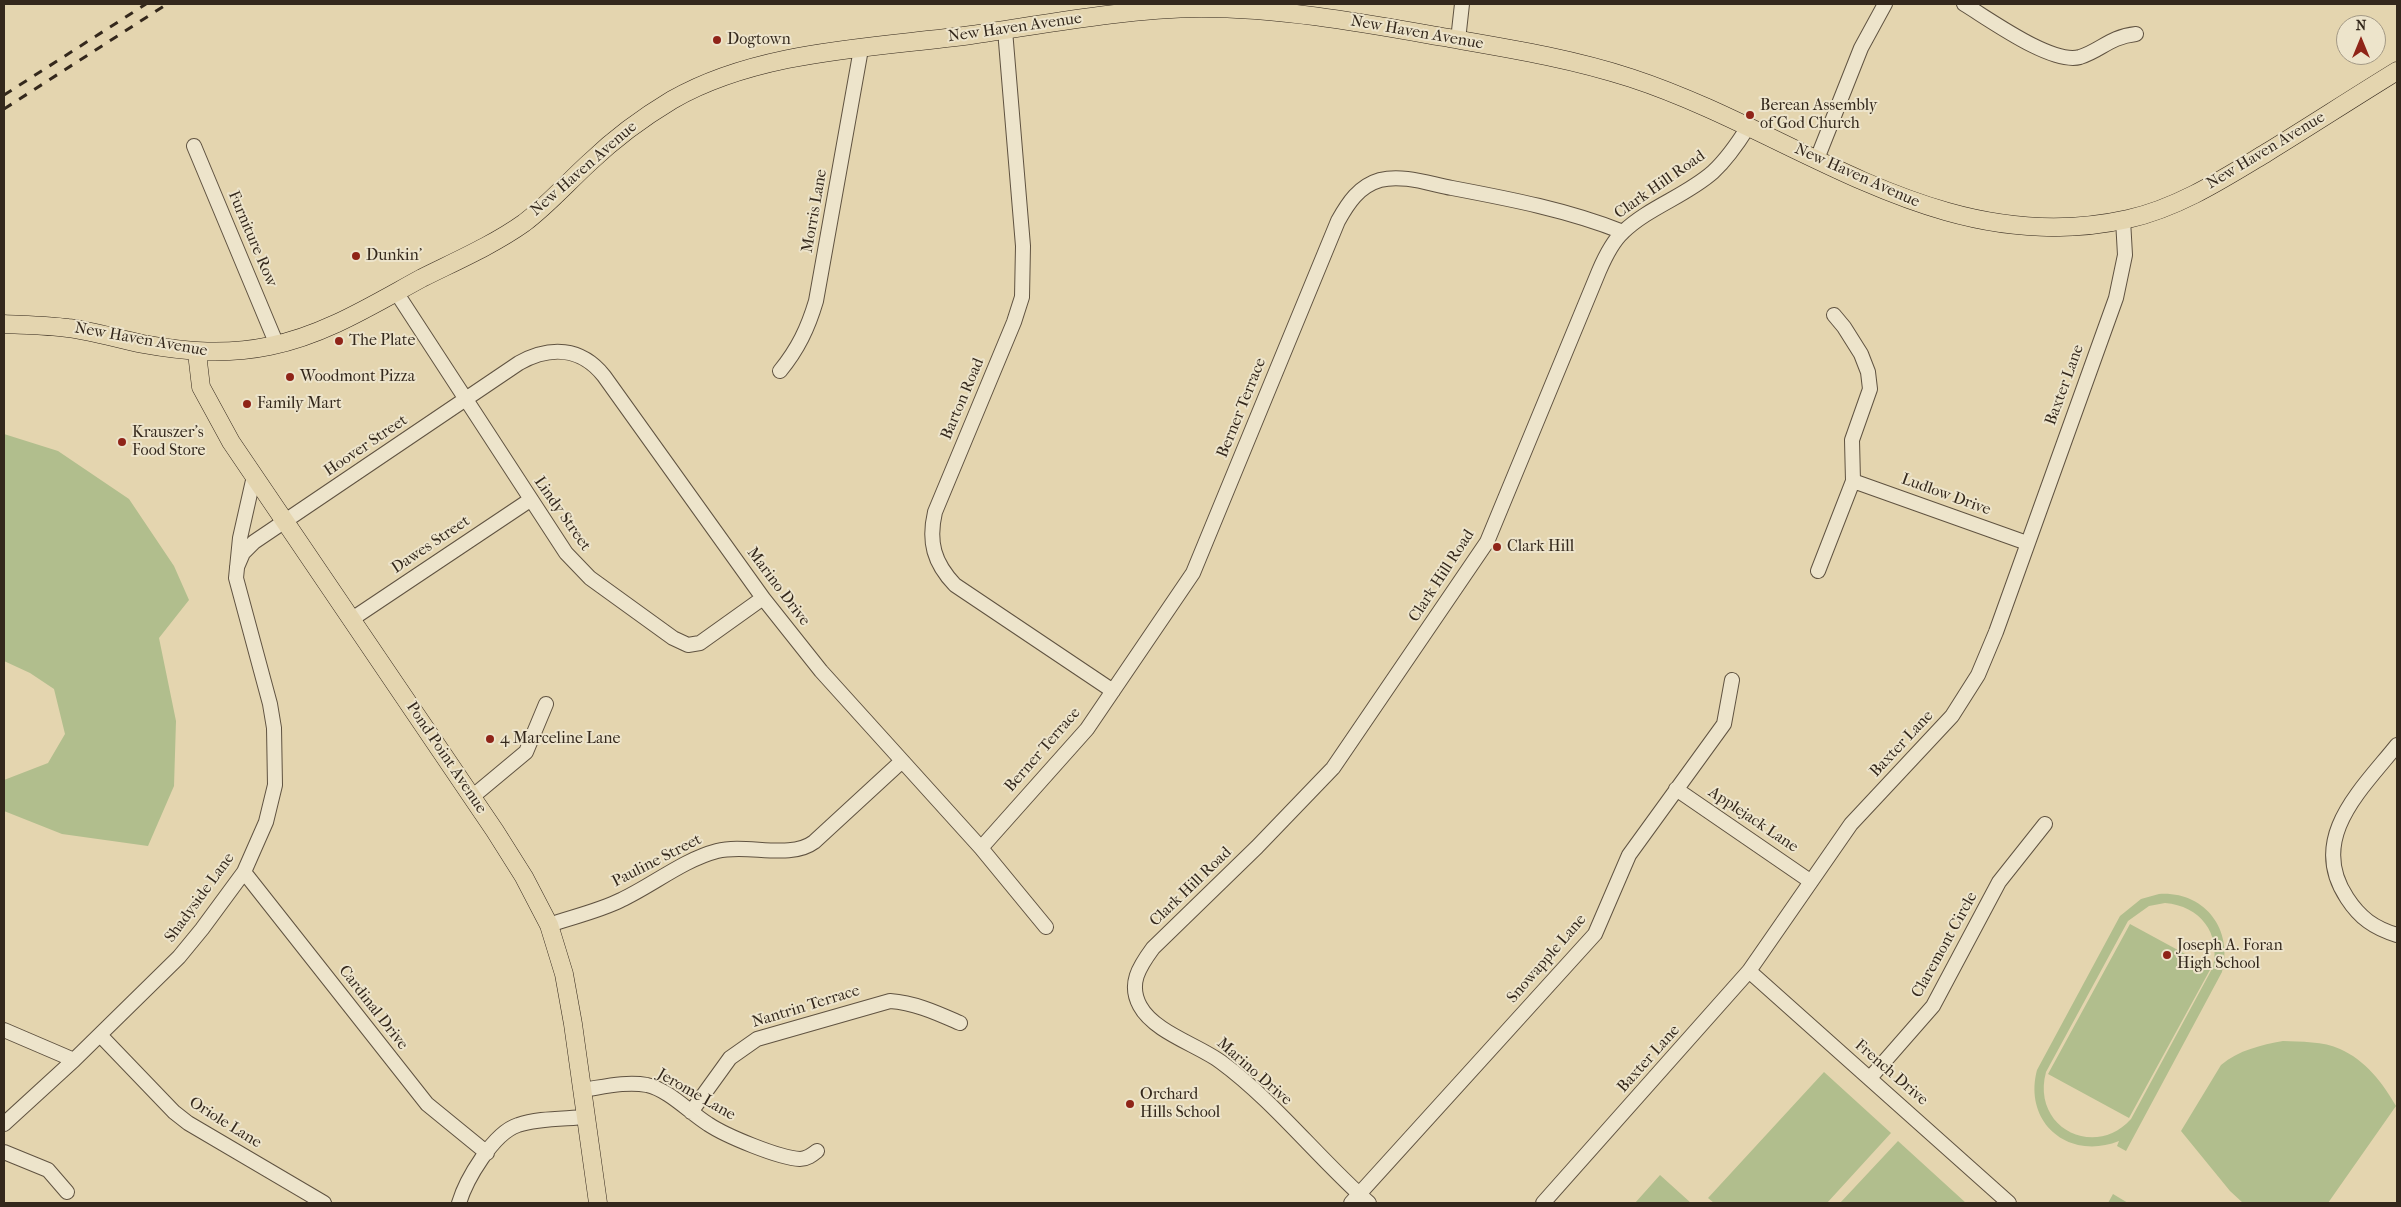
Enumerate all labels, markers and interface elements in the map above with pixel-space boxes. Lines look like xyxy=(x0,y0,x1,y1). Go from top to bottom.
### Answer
street label: New Haven Avenue xyxy=(947,9,1083,47)
street label: New Haven Avenue xyxy=(1349,12,1485,54)
north arrow xyxy=(2336,15,2386,65)
text: N xyxy=(2356,17,2366,34)
place label: Dogtown xyxy=(727,30,791,50)
marker: Dogtown xyxy=(711,34,723,46)
place label: Berean Assembly of God Church xyxy=(1760,96,1877,134)
street label: New Haven Avenue xyxy=(2203,108,2329,194)
marker: Berean Assembly of God Church xyxy=(1744,109,1756,121)
street label: New Haven Avenue xyxy=(527,118,641,220)
street label: New Haven Avenue xyxy=(1792,140,1922,212)
street label: Clark Hill Road xyxy=(1611,147,1709,223)
street label: Morris Lane xyxy=(798,168,832,254)
street label: Furniture Row xyxy=(223,188,281,290)
place label: Dunkin' xyxy=(366,246,422,266)
marker: Dunkin' xyxy=(350,250,362,262)
street label: New Haven Avenue xyxy=(73,319,209,361)
place label: The Plate xyxy=(349,331,415,351)
marker: The Plate xyxy=(333,335,345,347)
street label: Baxter Lane xyxy=(2042,342,2088,428)
street label: Barton Road xyxy=(937,355,989,443)
street label: Berner Terrace xyxy=(1213,355,1271,461)
place label: Woodmont Pizza xyxy=(300,367,415,387)
marker: Woodmont Pizza xyxy=(284,371,296,383)
place label: Family Mart xyxy=(257,394,342,414)
marker: Family Mart xyxy=(241,398,253,410)
street label: Hoover Street xyxy=(321,411,411,481)
place label: Krauszer's Food Store xyxy=(132,423,205,461)
marker: Krauszer's Food Store xyxy=(116,436,128,448)
street label: Ludlow Drive xyxy=(1899,470,1993,520)
street label: Lindy Street xyxy=(529,473,595,555)
street label: Dawes Street xyxy=(388,512,474,578)
street label: Clark Hill Road xyxy=(1405,526,1479,626)
place label: Clark Hill xyxy=(1507,537,1574,557)
marker: Clark Hill xyxy=(1491,541,1503,553)
street label: Marino Drive xyxy=(742,544,814,630)
street label: Pond Point Avenue xyxy=(402,698,490,818)
street label: Berner Terrace xyxy=(1001,704,1085,796)
street label: Baxter Lane xyxy=(1866,707,1938,781)
place label: 4 Marceline Lane xyxy=(500,729,620,749)
marker: 4 Marceline Lane xyxy=(484,733,496,745)
street label: Applejack Lane xyxy=(1704,783,1802,857)
street label: Pauline Street xyxy=(609,830,705,892)
street label: Clark Hill Road xyxy=(1146,843,1236,931)
street label: Shadyside Lane xyxy=(161,849,239,947)
street label: Claremont Circle xyxy=(1908,889,1982,1001)
street label: Snowapple Lane xyxy=(1503,911,1591,1007)
place label: Joseph A. Foran High School xyxy=(2177,936,2283,974)
marker: Joseph A. Foran High School xyxy=(2161,949,2173,961)
street label: Cardinal Drive xyxy=(334,962,412,1054)
street label: Nantrin Terrace xyxy=(750,981,862,1033)
street label: Baxter Lane xyxy=(1614,1021,1684,1097)
street label: Marino Drive xyxy=(1212,1034,1296,1110)
street label: French Drive xyxy=(1850,1036,1932,1110)
street label: Jerome Lane xyxy=(653,1065,739,1125)
place label: Orchard Hills School xyxy=(1140,1085,1220,1123)
street label: Oriole Lane xyxy=(185,1093,265,1153)
marker: Orchard Hills School xyxy=(1124,1098,1136,1110)

